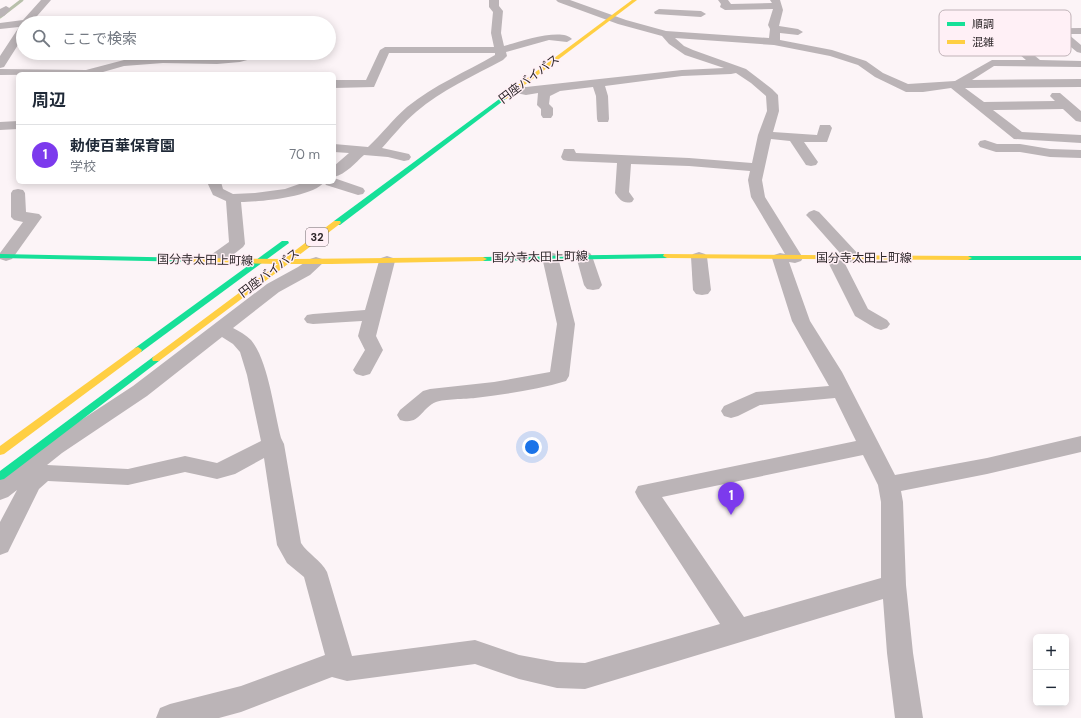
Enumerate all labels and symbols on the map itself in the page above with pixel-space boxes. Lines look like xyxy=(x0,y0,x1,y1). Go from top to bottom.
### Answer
legend xyxy=(939,10,1071,56)
text: 順調 xyxy=(972,17,994,31)
text: 混雑 xyxy=(972,35,994,49)
street label: 円座バイパス xyxy=(496,51,562,107)
road number: 32 xyxy=(306,228,328,246)
street label: 円座バイパス xyxy=(236,245,302,301)
street label: 国分寺太田上町線 xyxy=(492,248,588,266)
street label: 国分寺太田上町線 xyxy=(816,250,912,266)
street label: 国分寺太田上町線 xyxy=(157,251,253,269)
your location xyxy=(522,437,542,457)
pin: 1 xyxy=(718,482,744,515)

